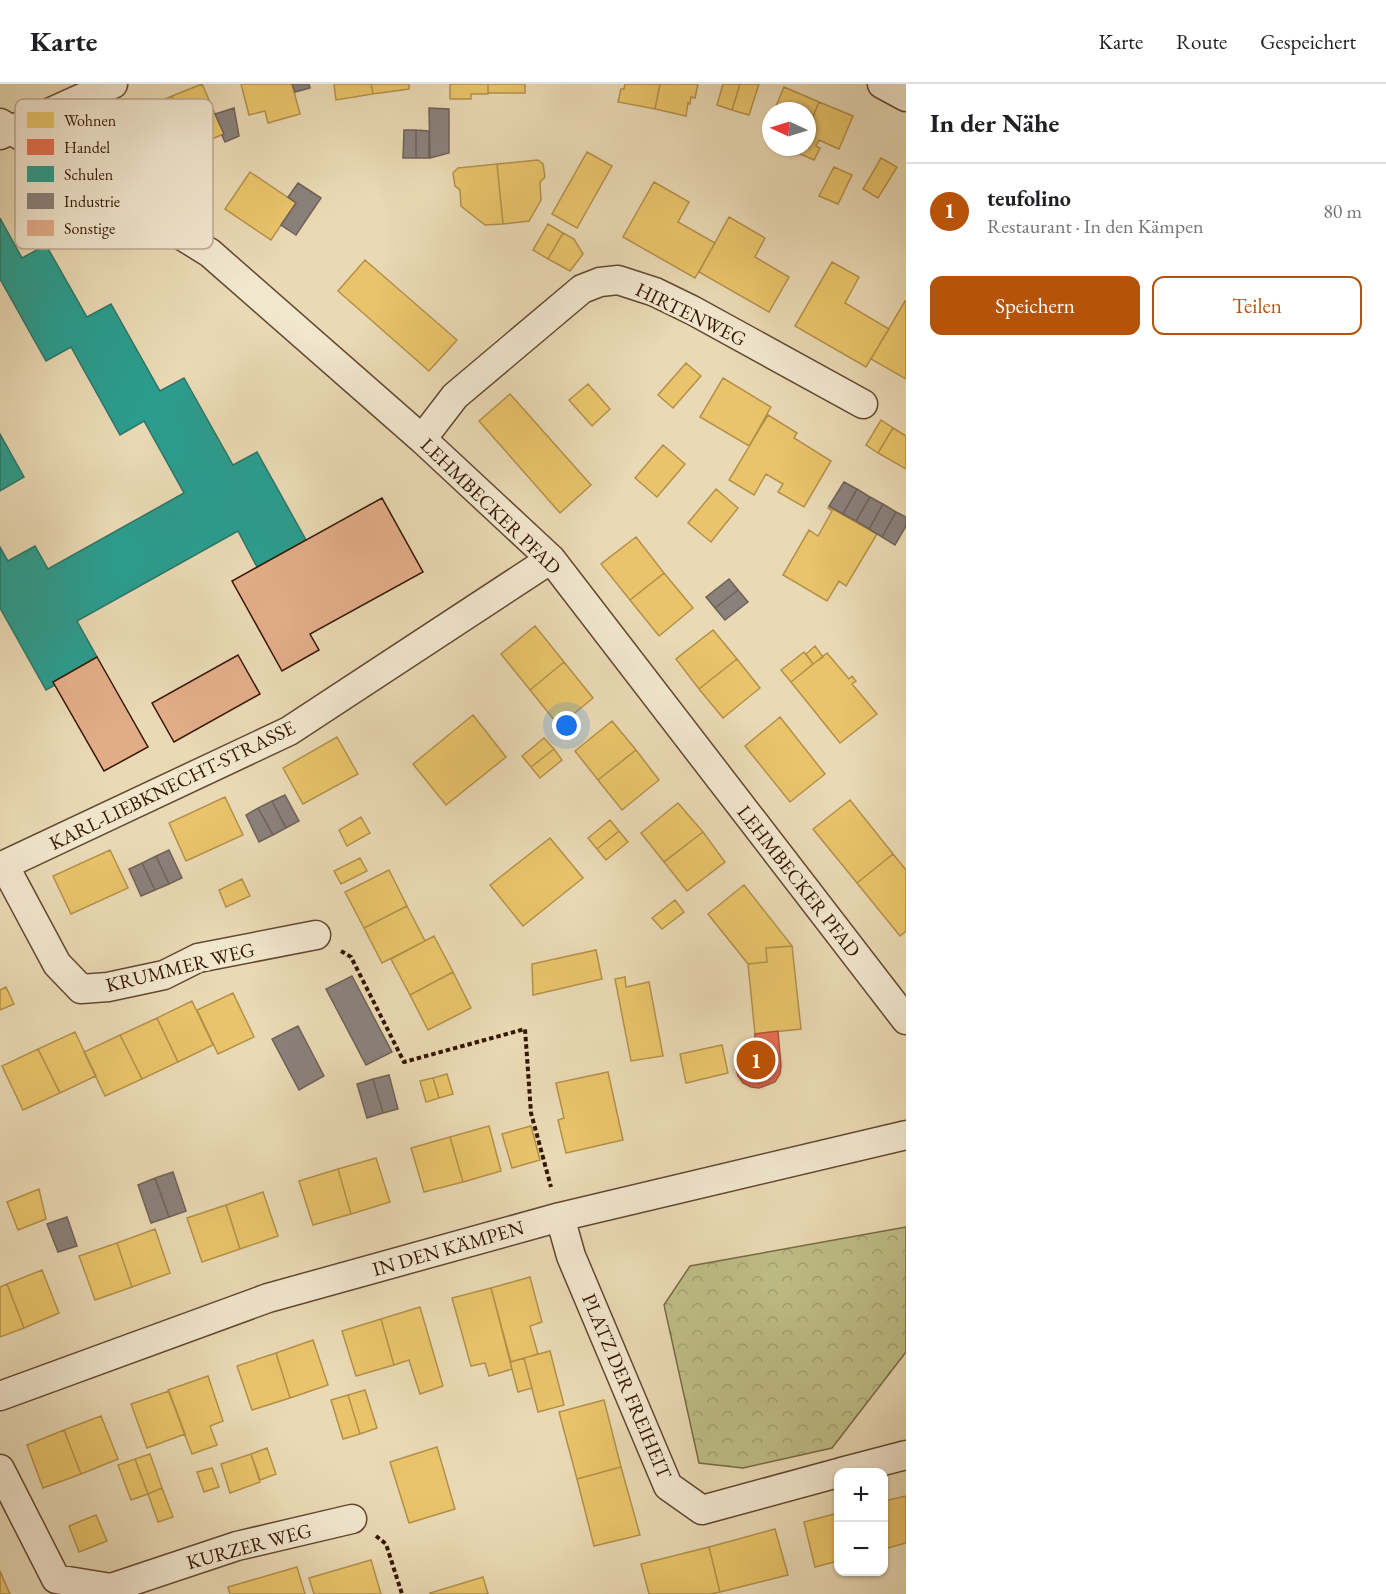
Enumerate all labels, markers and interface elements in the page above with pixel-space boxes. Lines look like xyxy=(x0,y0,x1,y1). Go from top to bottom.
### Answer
text: Karte xyxy=(30,23,97,59)
text: Karte xyxy=(1099,28,1143,55)
text: Route xyxy=(1176,28,1227,55)
text: Gespeichert xyxy=(1260,28,1356,55)
legend xyxy=(15,99,213,249)
north arrow xyxy=(762,102,816,156)
text: In der Nähe xyxy=(930,106,1059,140)
text: Wohnen xyxy=(64,110,117,131)
text: Handel xyxy=(64,137,110,158)
text: Schulen xyxy=(64,164,114,185)
text: teufolino xyxy=(987,184,1071,213)
text: Industrie xyxy=(64,191,120,212)
text: 1 xyxy=(944,198,955,224)
text: 80 m xyxy=(1323,198,1362,224)
text: Restaurant · In den Kämpen xyxy=(987,213,1204,239)
text: Sonstige xyxy=(64,218,115,239)
street label: HIRTENWEG xyxy=(631,276,751,352)
button: Speichern xyxy=(930,276,1140,335)
button: Teilen xyxy=(1152,276,1362,335)
street label: LEHMBECKER PFAD xyxy=(415,432,567,580)
your location xyxy=(552,711,581,740)
street label: KARL-LIEBKNECHT-STRASSE xyxy=(45,714,299,856)
street label: LEHMBECKER PFAD xyxy=(731,800,867,962)
street label: KRUMMER WEG xyxy=(103,936,257,998)
pin: 1 xyxy=(736,1038,776,1082)
street label: IN DEN KÄMPEN xyxy=(369,1214,527,1282)
street label: PLATZ DER FREIHEIT xyxy=(576,1289,678,1483)
map controls xyxy=(834,1468,888,1576)
button: + xyxy=(834,1468,888,1522)
street label: KURZER WEG xyxy=(184,1517,314,1575)
button: − xyxy=(834,1522,888,1576)

